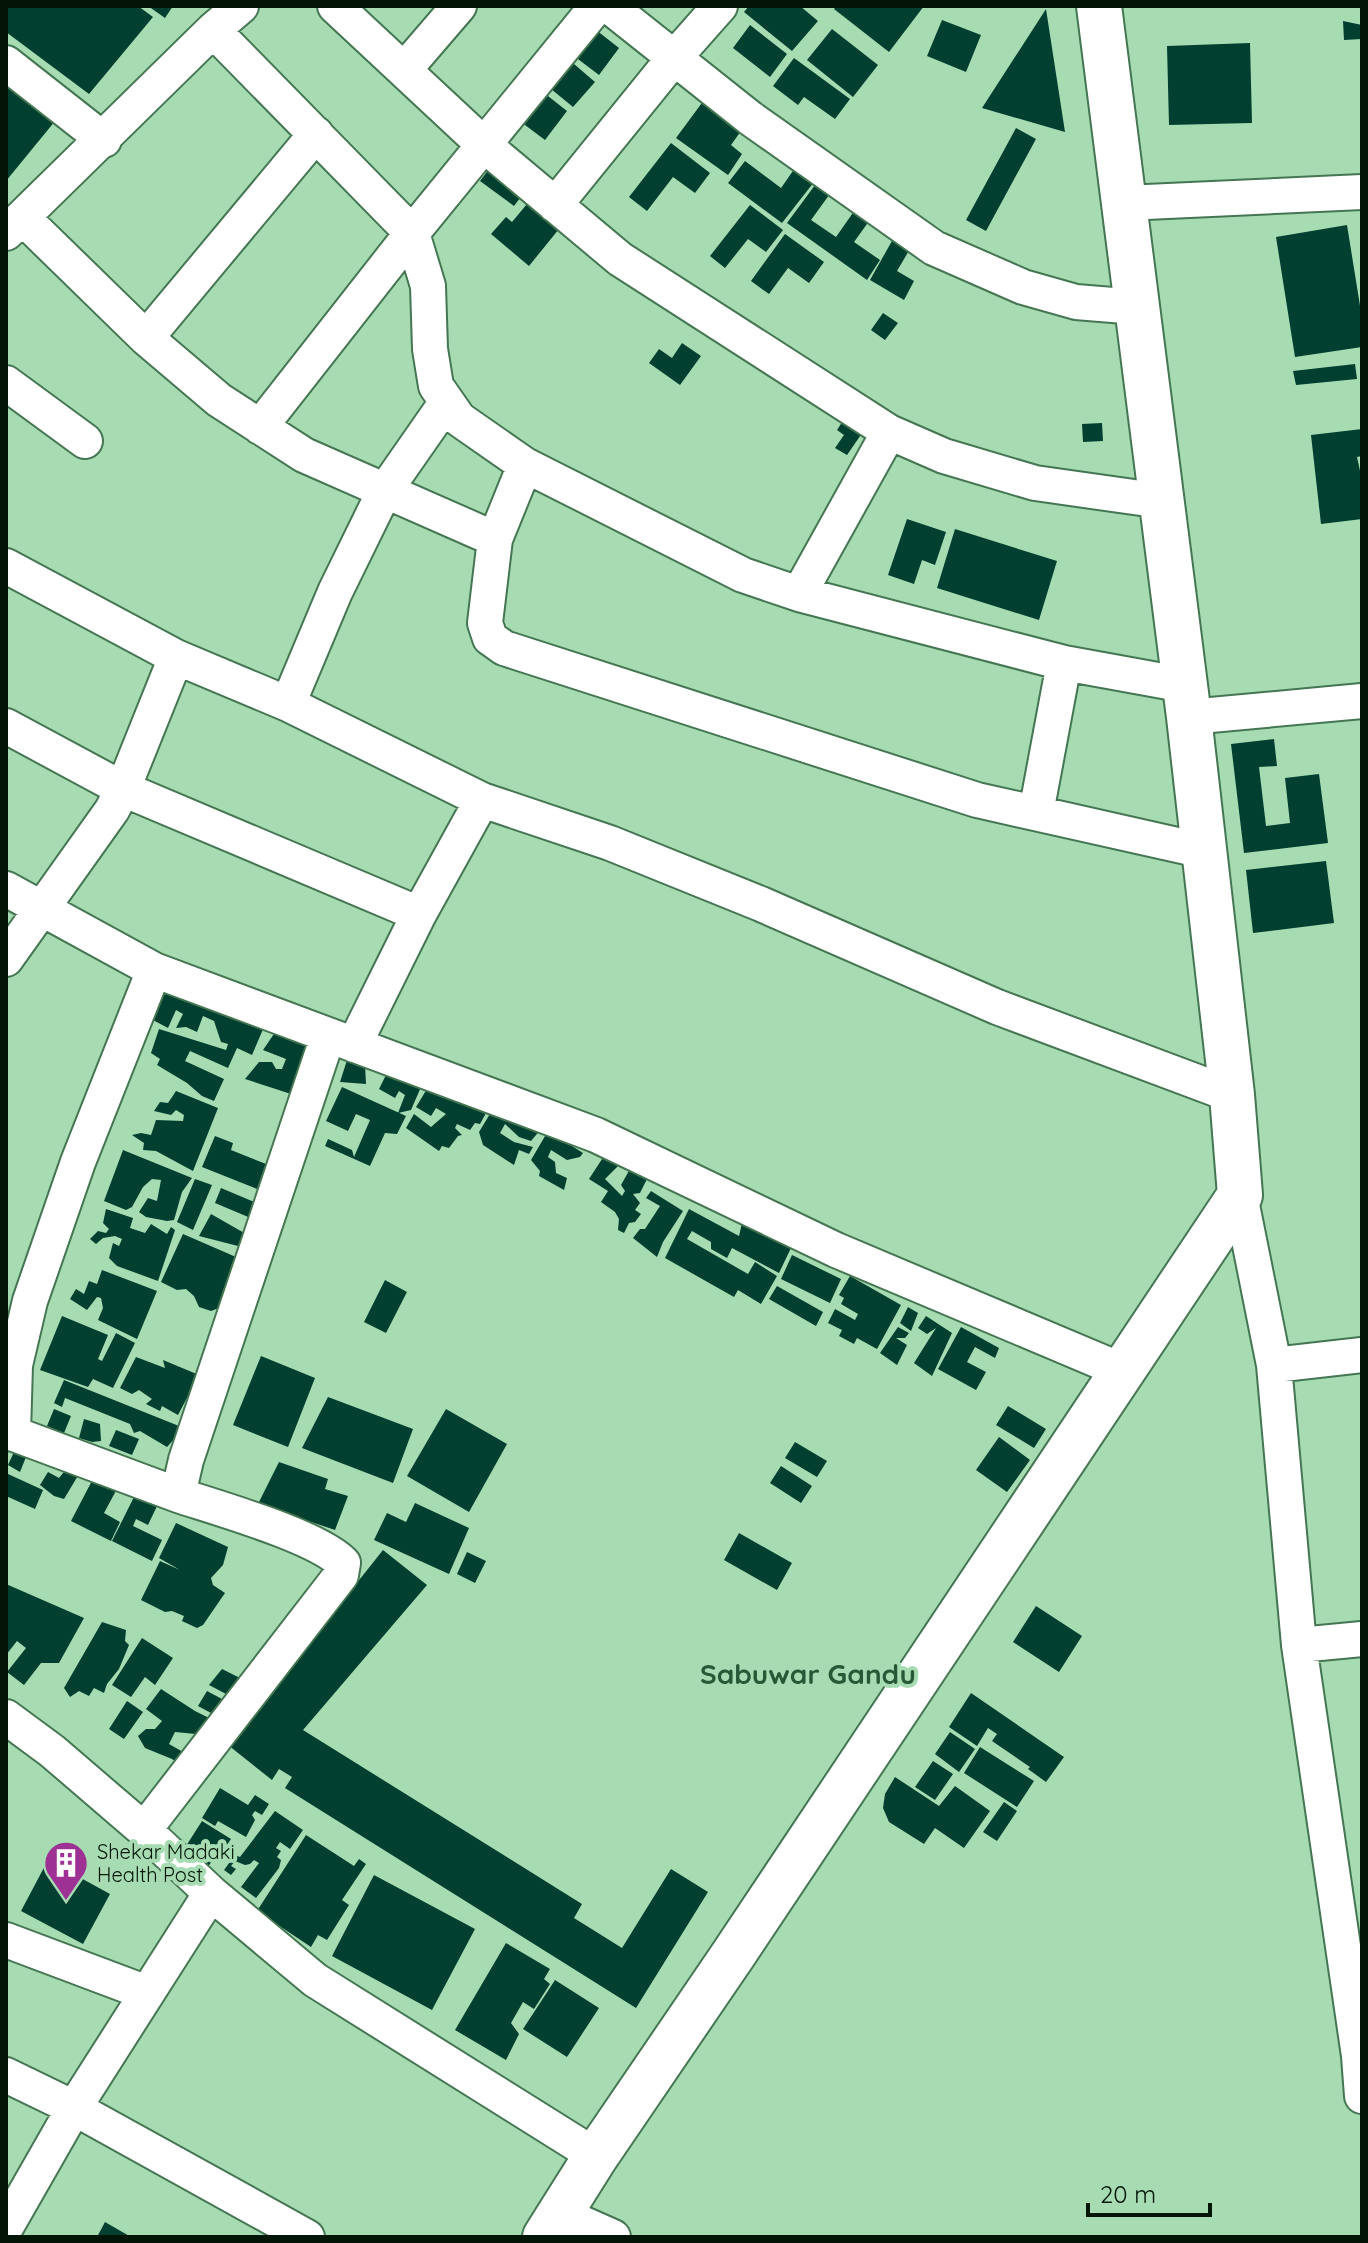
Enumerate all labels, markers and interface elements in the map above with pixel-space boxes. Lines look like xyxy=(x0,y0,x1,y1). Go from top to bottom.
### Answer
district label: Sabuwar Gandu xyxy=(700,1656,916,1691)
building icon: Shekar Madaki Health Post xyxy=(42,1839,90,1902)
place label: Shekar Madaki Health Post xyxy=(97,1839,235,1887)
scale bar xyxy=(1088,2167,1210,2217)
text: 20 m xyxy=(1100,2179,1156,2209)

